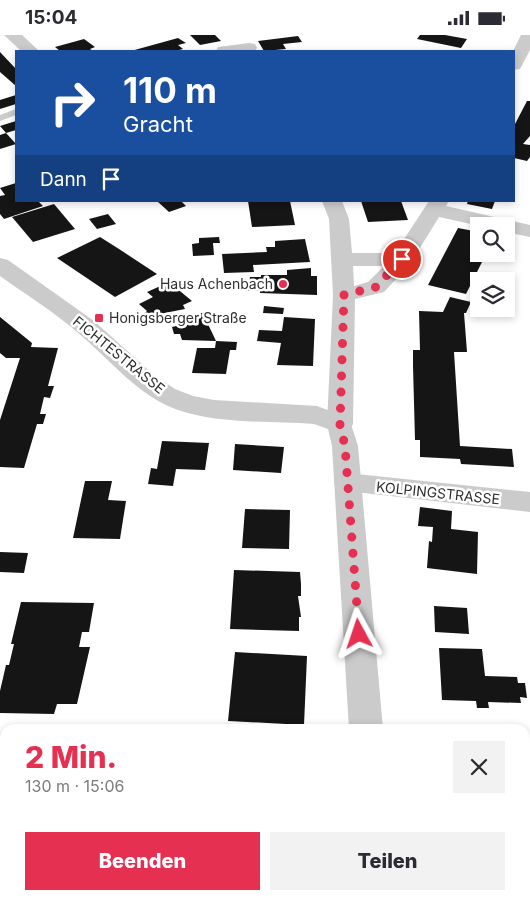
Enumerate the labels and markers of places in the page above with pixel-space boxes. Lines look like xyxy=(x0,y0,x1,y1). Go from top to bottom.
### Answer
pin xyxy=(381,238,423,280)
place label: Haus Achenbach xyxy=(160,275,273,292)
marker: Haus Achenbach xyxy=(277,278,289,290)
place label: Honigsberger Straße xyxy=(109,309,247,326)
marker: Honigsberger Straße xyxy=(93,312,105,324)

